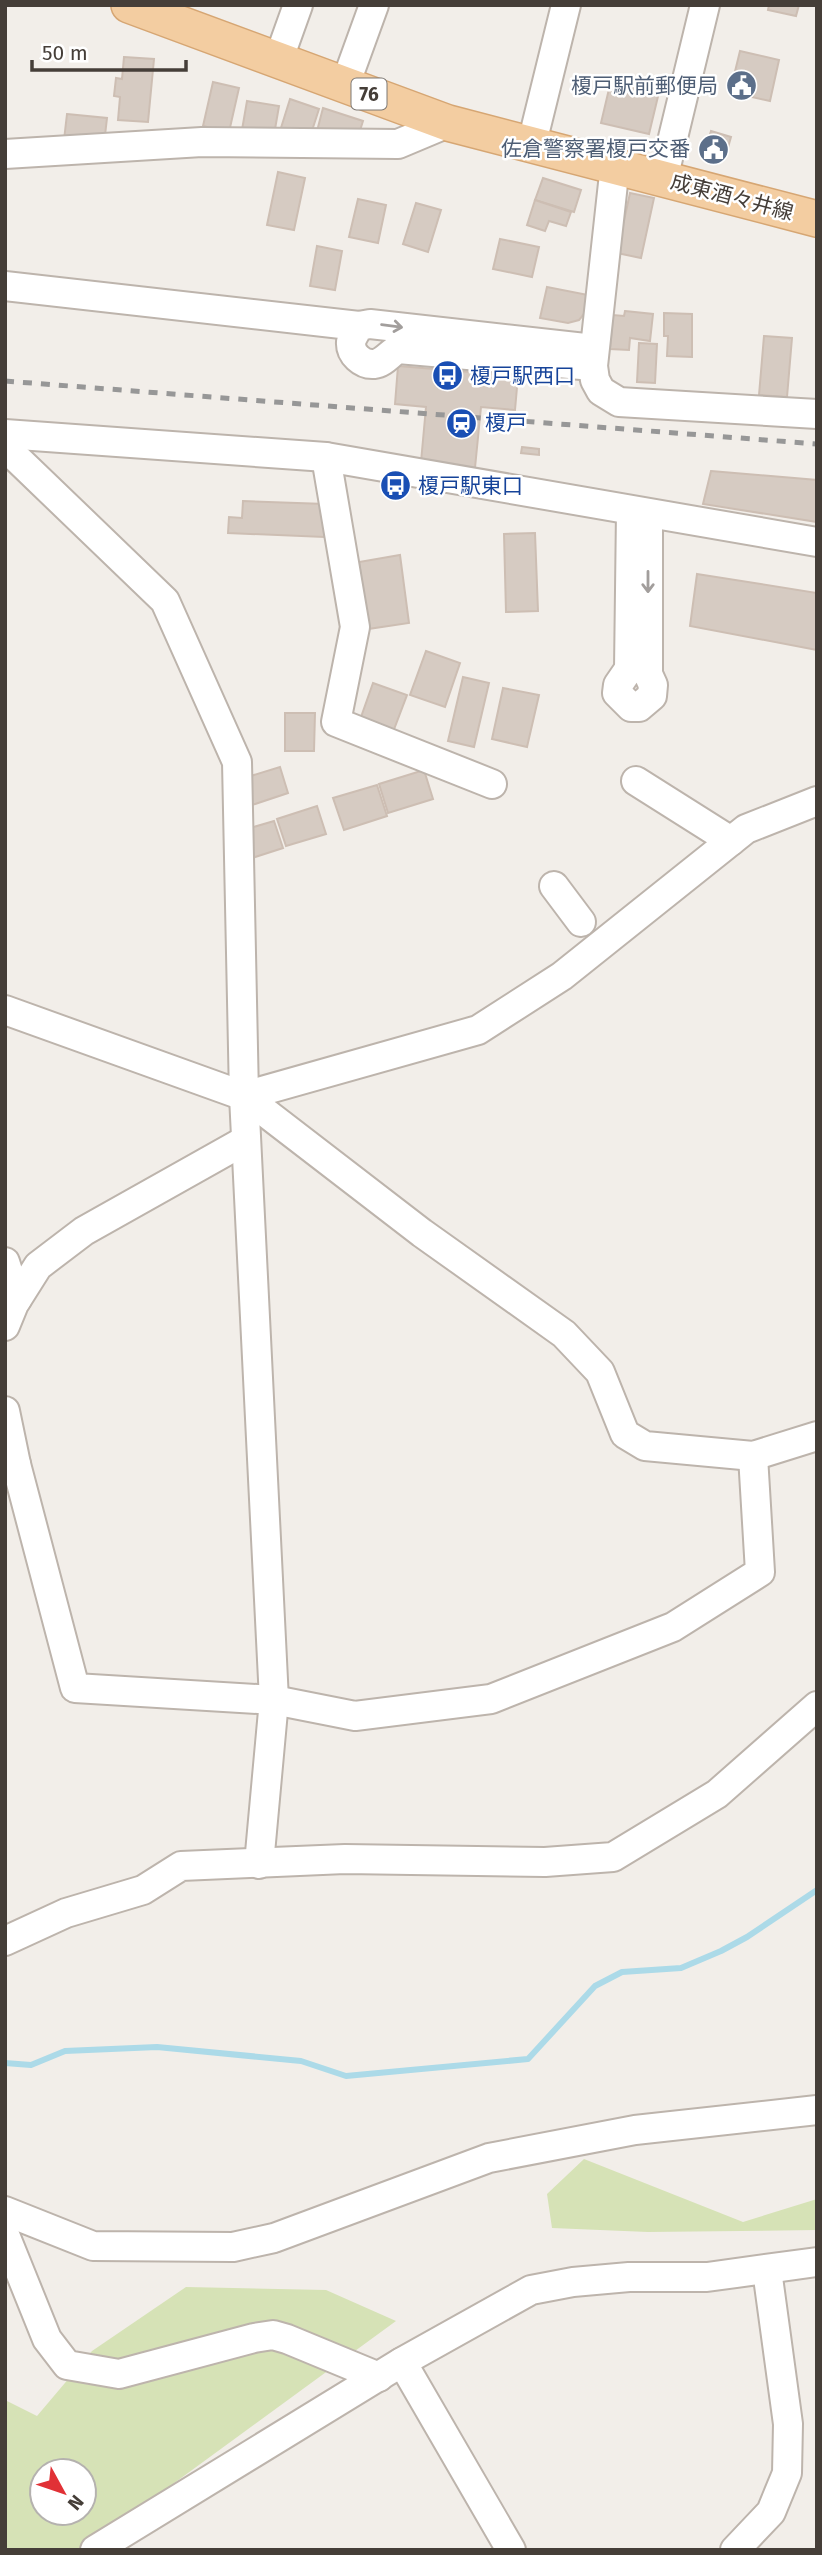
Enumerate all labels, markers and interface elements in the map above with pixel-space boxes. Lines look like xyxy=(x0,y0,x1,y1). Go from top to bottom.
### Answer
scale bar xyxy=(32,28,186,72)
text: 50 m xyxy=(42,40,88,66)
public building icon: 榎戸駅前郵便局 xyxy=(724,69,758,103)
place label: 榎戸駅前郵便局 xyxy=(571,73,718,99)
road number: 76 xyxy=(352,78,386,110)
public building icon: 佐倉警察署榎戸交番 xyxy=(696,132,730,166)
place label: 佐倉警察署榎戸交番 xyxy=(501,136,690,162)
street label: 成東酒々井線 xyxy=(668,168,796,226)
one-way arrow xyxy=(381,320,403,333)
bus stop icon: 榎戸駅西口 xyxy=(430,359,464,393)
place label: 榎戸駅西口 xyxy=(470,363,575,389)
station icon: 榎戸 xyxy=(445,406,479,440)
place label: 榎戸 xyxy=(485,410,527,436)
bus stop icon: 榎戸駅東口 xyxy=(378,469,412,503)
place label: 榎戸駅東口 xyxy=(418,473,523,499)
one-way arrow xyxy=(641,570,655,593)
north arrow xyxy=(28,2457,98,2527)
text: N xyxy=(63,2490,89,2515)

